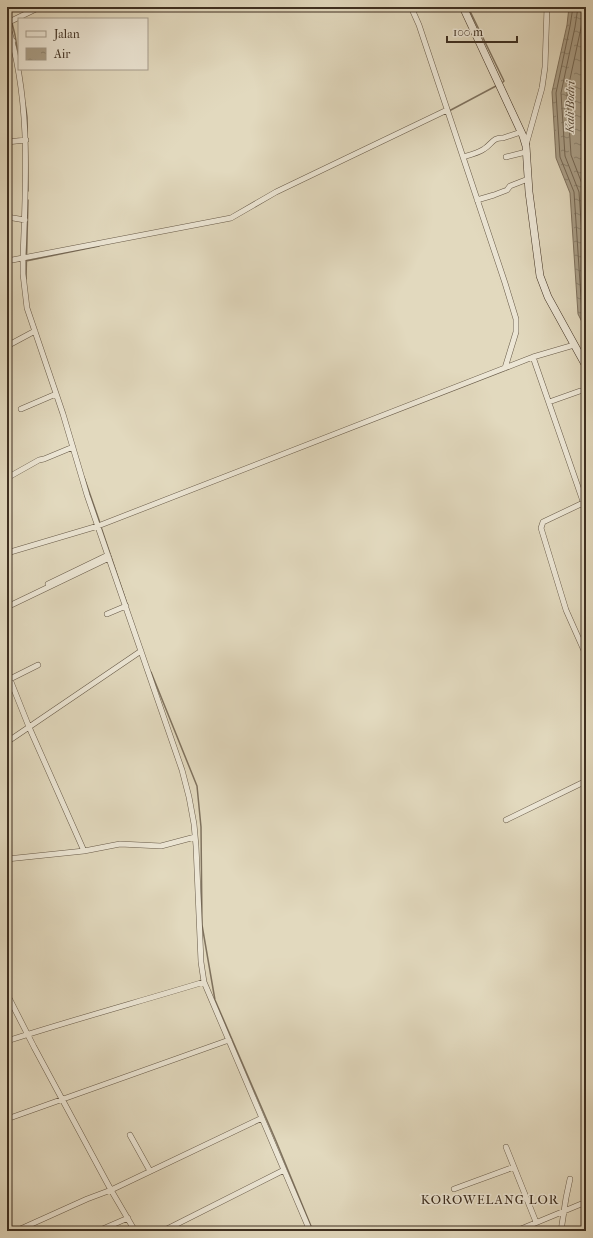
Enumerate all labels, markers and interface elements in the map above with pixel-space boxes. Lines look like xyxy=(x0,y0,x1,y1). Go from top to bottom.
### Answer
legend xyxy=(18,18,148,70)
scale bar xyxy=(447,18,517,44)
text: 100 m xyxy=(453,25,483,39)
text: Jalan xyxy=(53,27,80,41)
text: Air xyxy=(53,47,71,61)
water label: Kali Bodri xyxy=(563,79,577,134)
district label: KOROWELANG LOR xyxy=(421,1192,559,1207)

